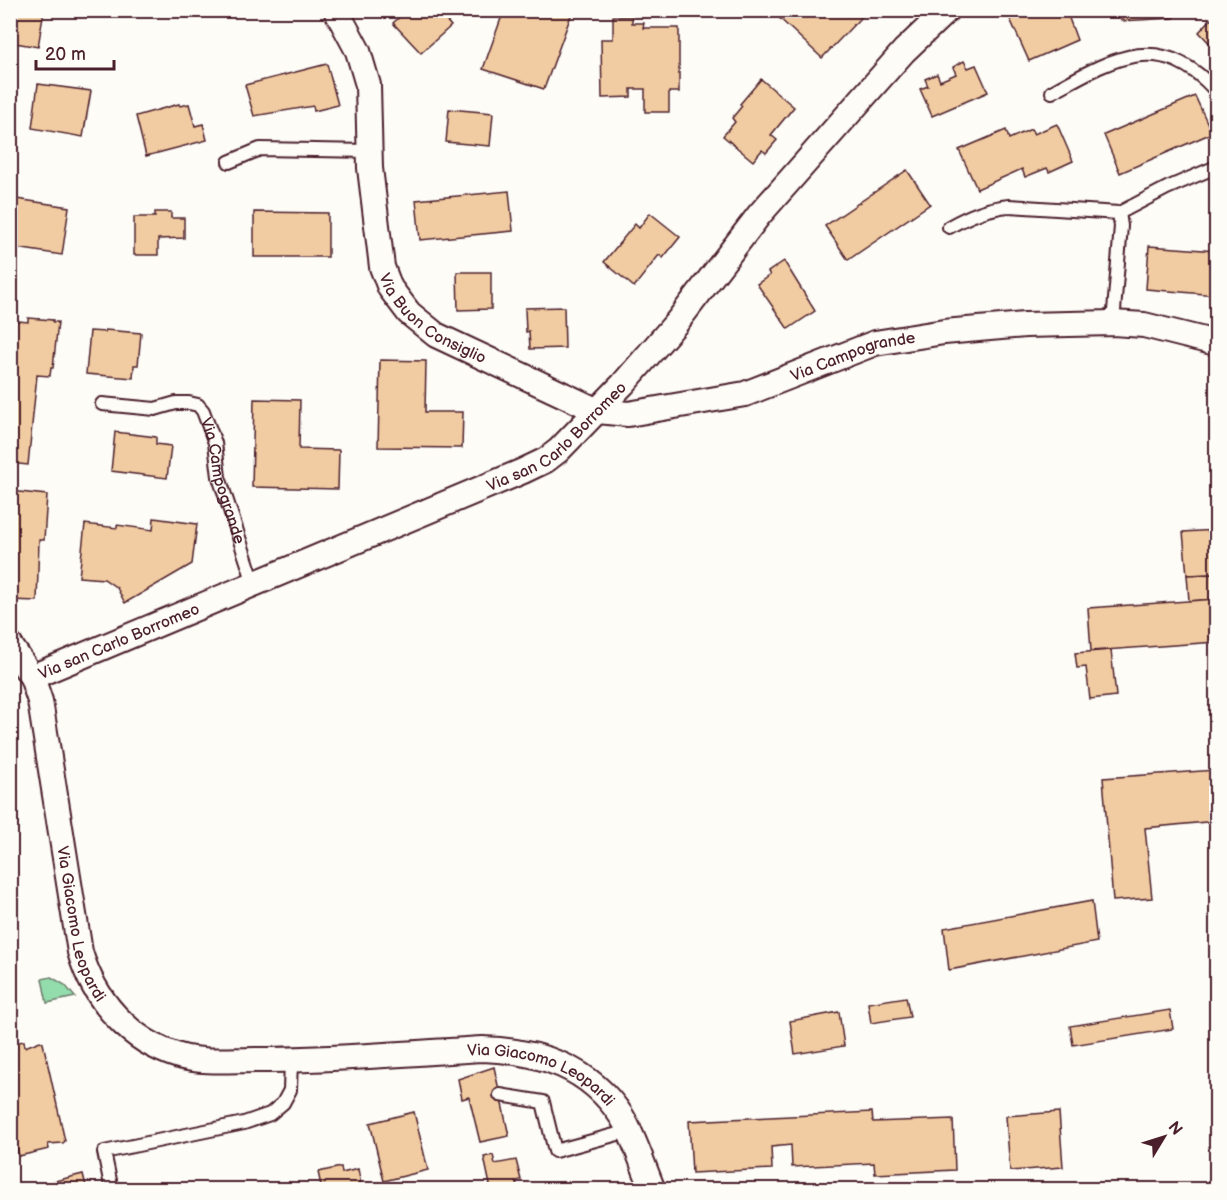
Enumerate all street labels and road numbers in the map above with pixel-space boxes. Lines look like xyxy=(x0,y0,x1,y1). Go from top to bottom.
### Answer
street label: Via Buon Consiglio xyxy=(374,271,489,368)
street label: Via Campogrande xyxy=(788,329,917,386)
street label: Via san Carlo Borromeo xyxy=(484,378,631,496)
street label: Via Campogrande xyxy=(195,415,249,547)
street label: Via san Carlo Borromeo xyxy=(36,600,203,684)
street label: Via Giacomo Leopardi xyxy=(52,845,109,1006)
street label: Via Giacomo Leopardi xyxy=(467,1041,618,1110)

